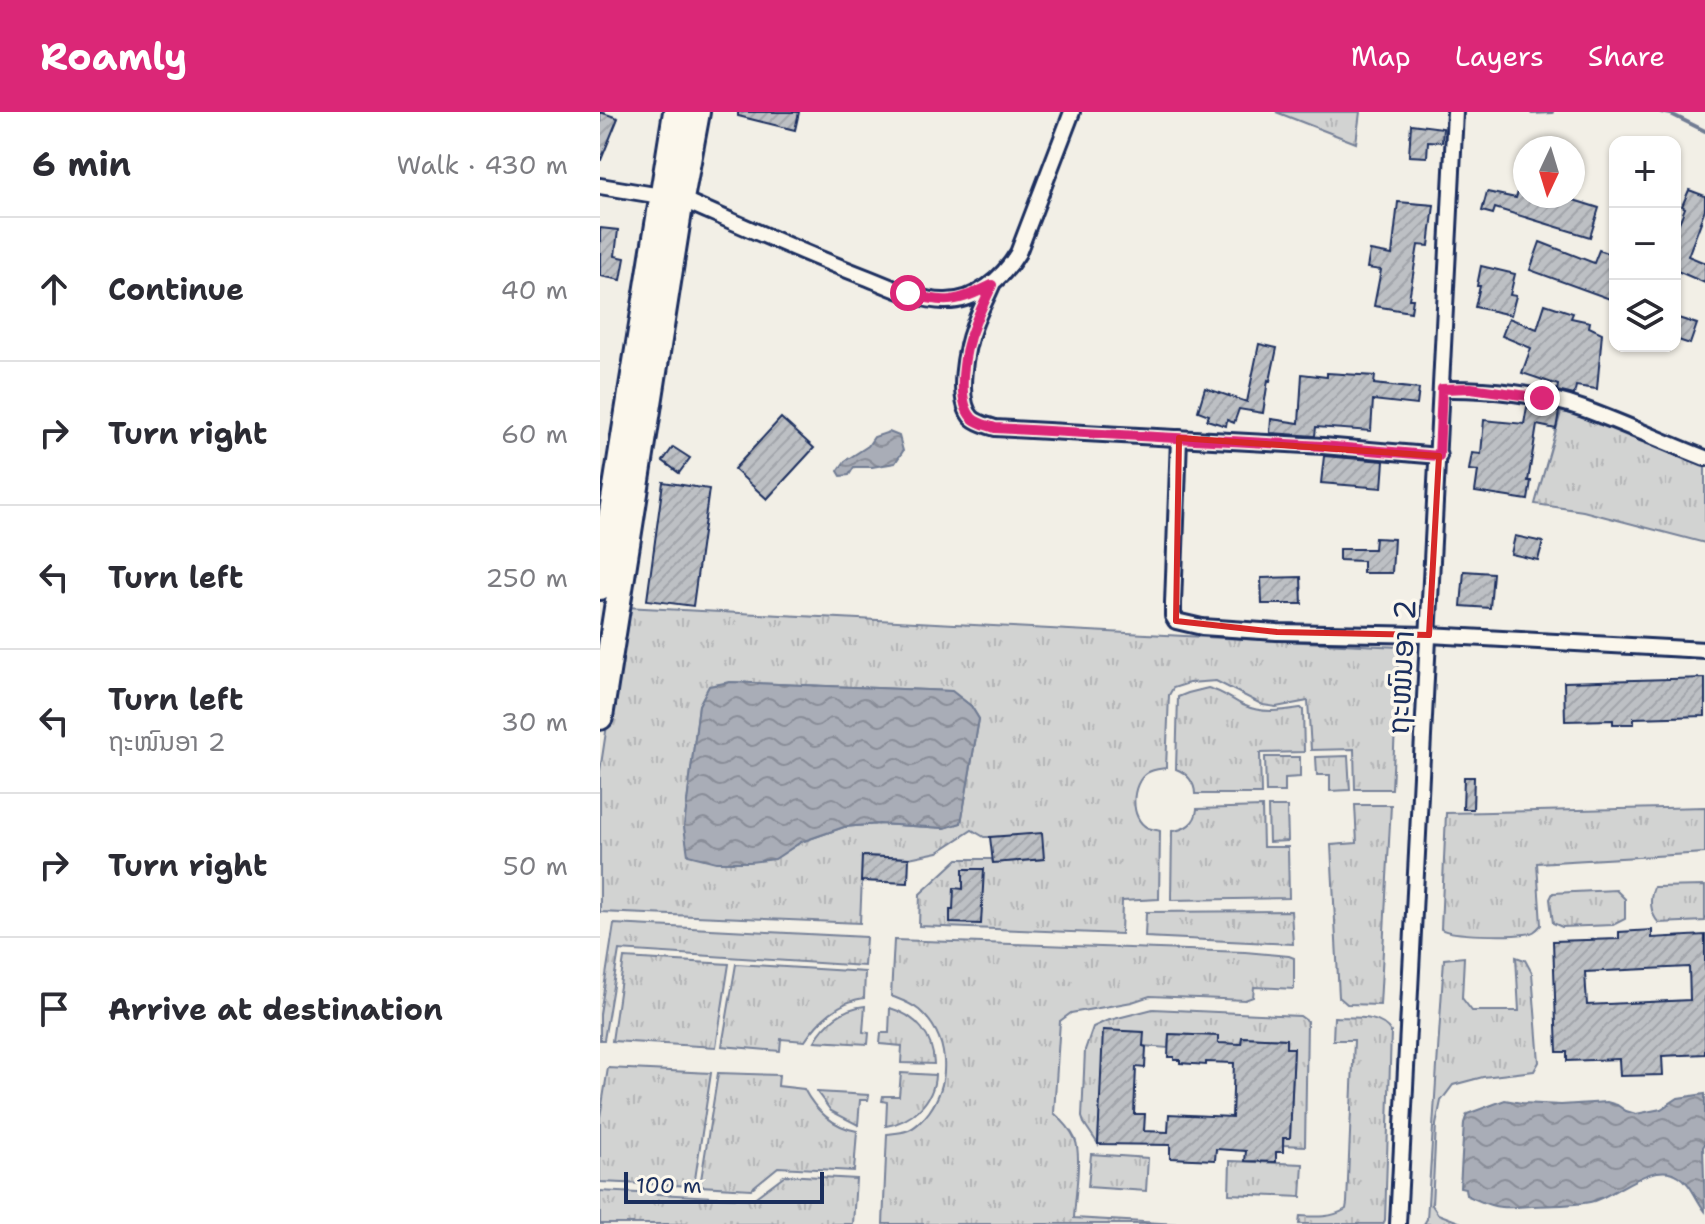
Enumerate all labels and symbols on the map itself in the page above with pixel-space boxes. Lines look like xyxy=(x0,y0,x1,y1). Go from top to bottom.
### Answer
north arrow xyxy=(1513,136,1585,208)
route start xyxy=(890,275,926,311)
route end xyxy=(1524,380,1560,416)
street label: ຖະໜົນອາ 2 xyxy=(1377,598,1426,736)
scale bar xyxy=(624,1168,824,1204)

